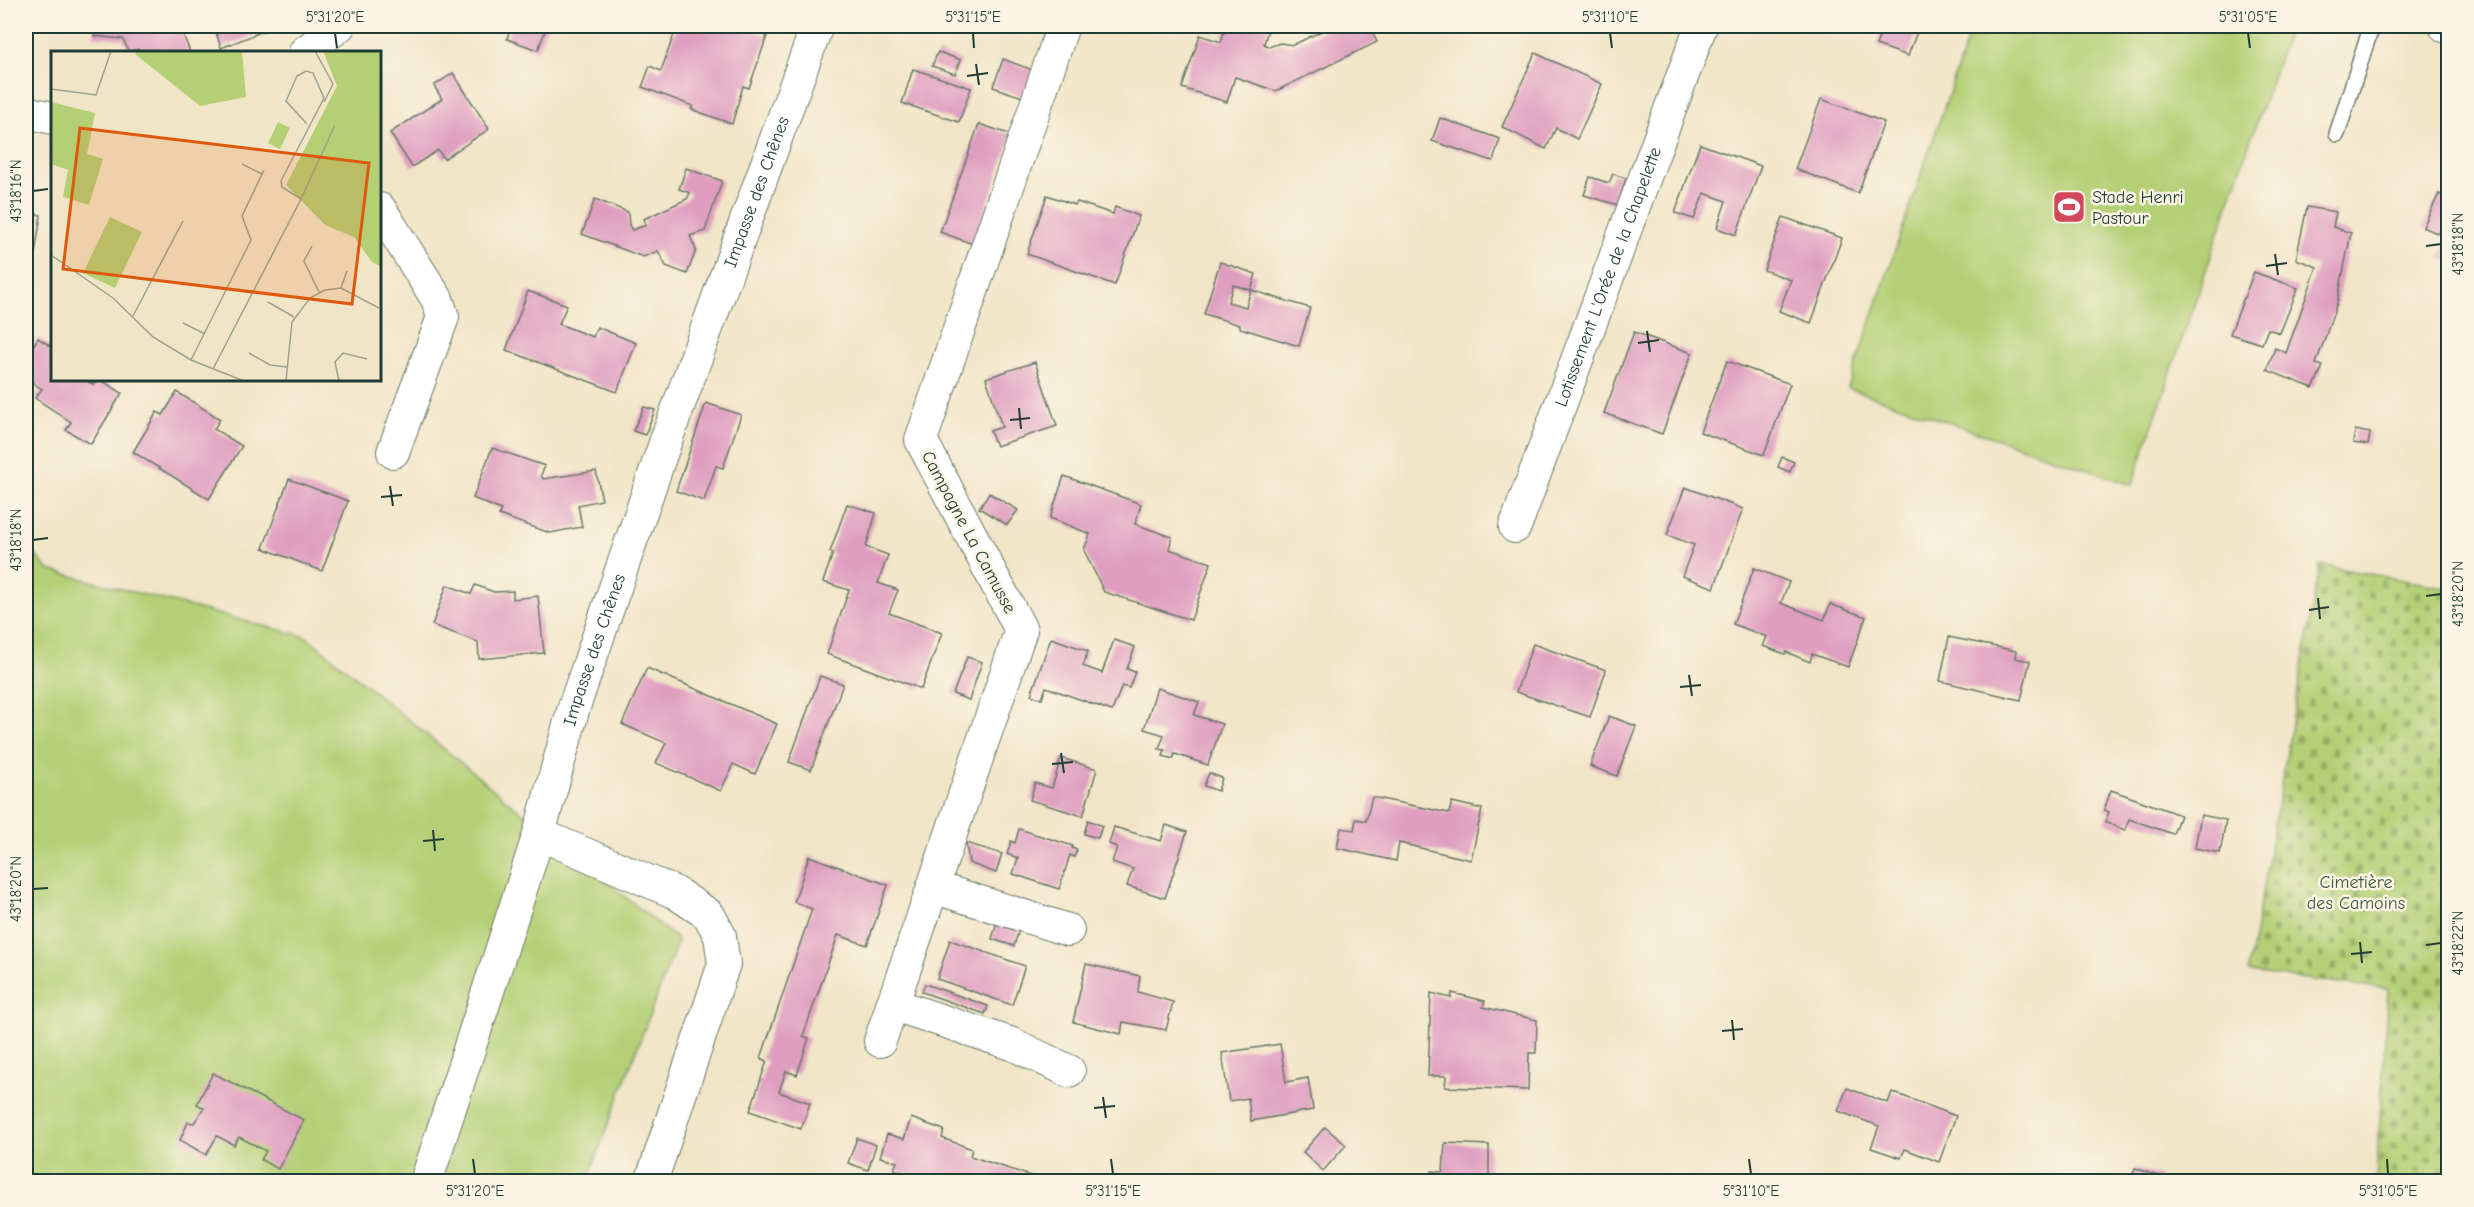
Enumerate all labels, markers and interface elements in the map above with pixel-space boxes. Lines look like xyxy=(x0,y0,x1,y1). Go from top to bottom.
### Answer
text: 5°31'20"E xyxy=(306,8,364,26)
text: 5°31'15"E xyxy=(945,8,1001,26)
text: 5°31'10"E xyxy=(1582,8,1638,26)
text: 5°31'05"E xyxy=(2219,8,2277,26)
inset map xyxy=(51,51,381,381)
street label: Impasse des Chênes xyxy=(720,114,794,270)
street label: Lotissement L'Orée de la Chapelette xyxy=(1551,144,1666,410)
text: 43°18'16"N xyxy=(7,159,25,223)
place label: Stade Henri Pastour xyxy=(2092,187,2184,229)
sports icon: Stade Henri Pastour xyxy=(2051,189,2087,225)
text: 43°18'18"N xyxy=(2449,213,2467,275)
street label: Campagne La Camusse xyxy=(917,447,1020,617)
text: 43°18'18"N xyxy=(7,509,25,571)
text: 43°18'20"N xyxy=(2449,561,2467,627)
street label: Impasse des Chênes xyxy=(559,571,630,728)
text: 43°18'20"N xyxy=(7,856,25,922)
park label: Cimetière des Camoins xyxy=(2307,872,2405,914)
text: 43°18'22"N xyxy=(2449,911,2467,975)
text: 5°31'20"E xyxy=(446,1182,504,1200)
text: 5°31'15"E xyxy=(1085,1182,1141,1200)
text: 5°31'10"E xyxy=(1723,1182,1779,1200)
text: 5°31'05"E xyxy=(2359,1182,2417,1200)

